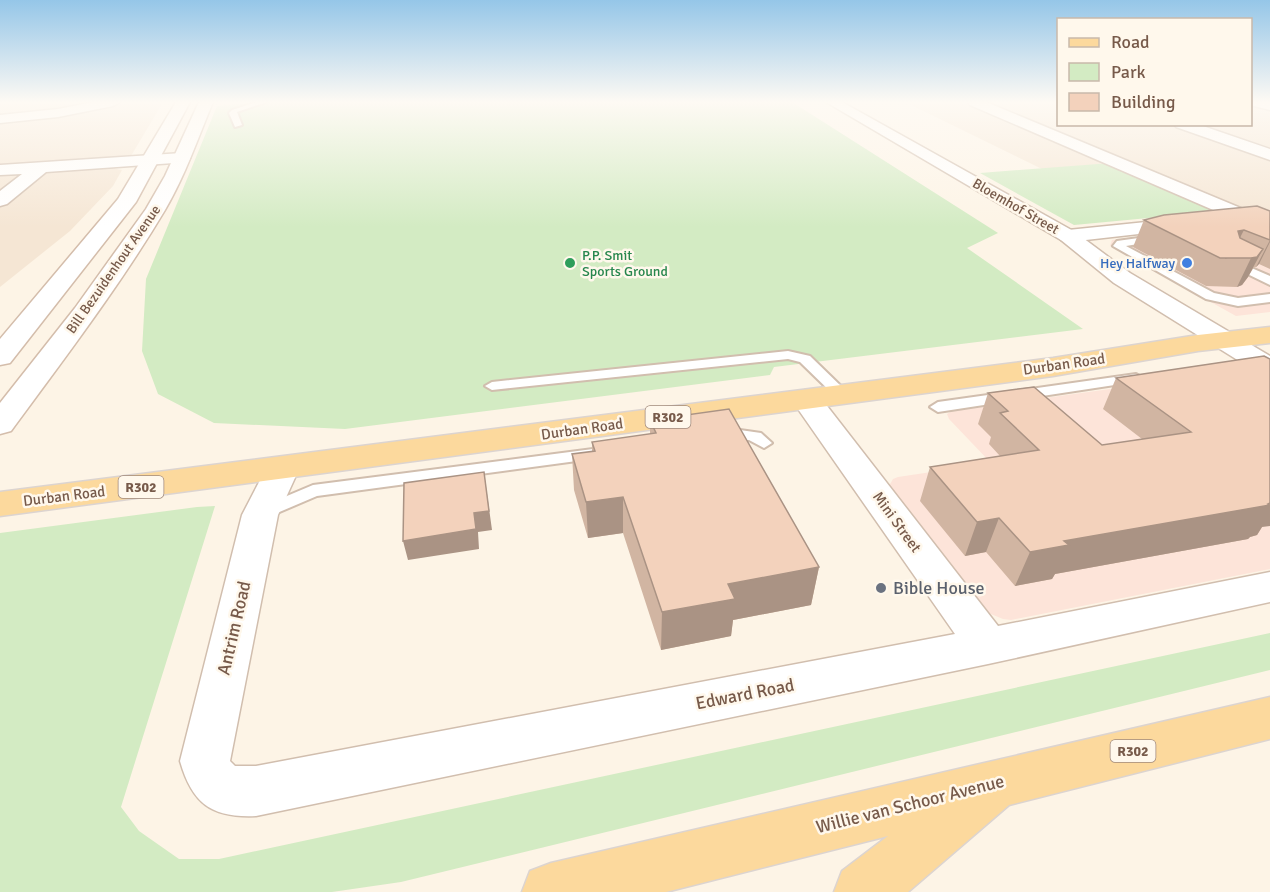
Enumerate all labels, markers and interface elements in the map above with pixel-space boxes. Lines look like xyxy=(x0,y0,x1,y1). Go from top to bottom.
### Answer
legend xyxy=(1057,18,1252,126)
text: Road xyxy=(1111,31,1150,53)
text: Park xyxy=(1111,61,1146,83)
text: Building xyxy=(1111,91,1175,113)
street label: Bloemhof Street xyxy=(970,175,1062,238)
street label: Bill Bezuidenhout Avenue xyxy=(63,202,164,337)
place label: P.P. Smit Sports Ground xyxy=(582,247,668,280)
place label: Hey Halfway xyxy=(1100,255,1175,272)
marker: P.P. Smit Sports Ground xyxy=(563,256,577,270)
marker: Hey Halfway xyxy=(1180,256,1194,270)
street label: Durban Road xyxy=(1022,349,1106,379)
road number: R302 xyxy=(646,406,690,428)
street label: Durban Road xyxy=(540,414,624,444)
road number: R302 xyxy=(118,476,164,498)
street label: Durban Road xyxy=(22,482,106,510)
street label: Mini Street xyxy=(869,488,925,556)
place label: Bible House xyxy=(893,577,985,599)
street label: Antrim Road xyxy=(213,579,255,677)
marker: Bible House xyxy=(874,581,888,595)
street label: Edward Road xyxy=(694,674,796,714)
road number: R302 xyxy=(1110,740,1156,762)
street label: Willie van Schoor Avenue xyxy=(814,770,1006,838)

